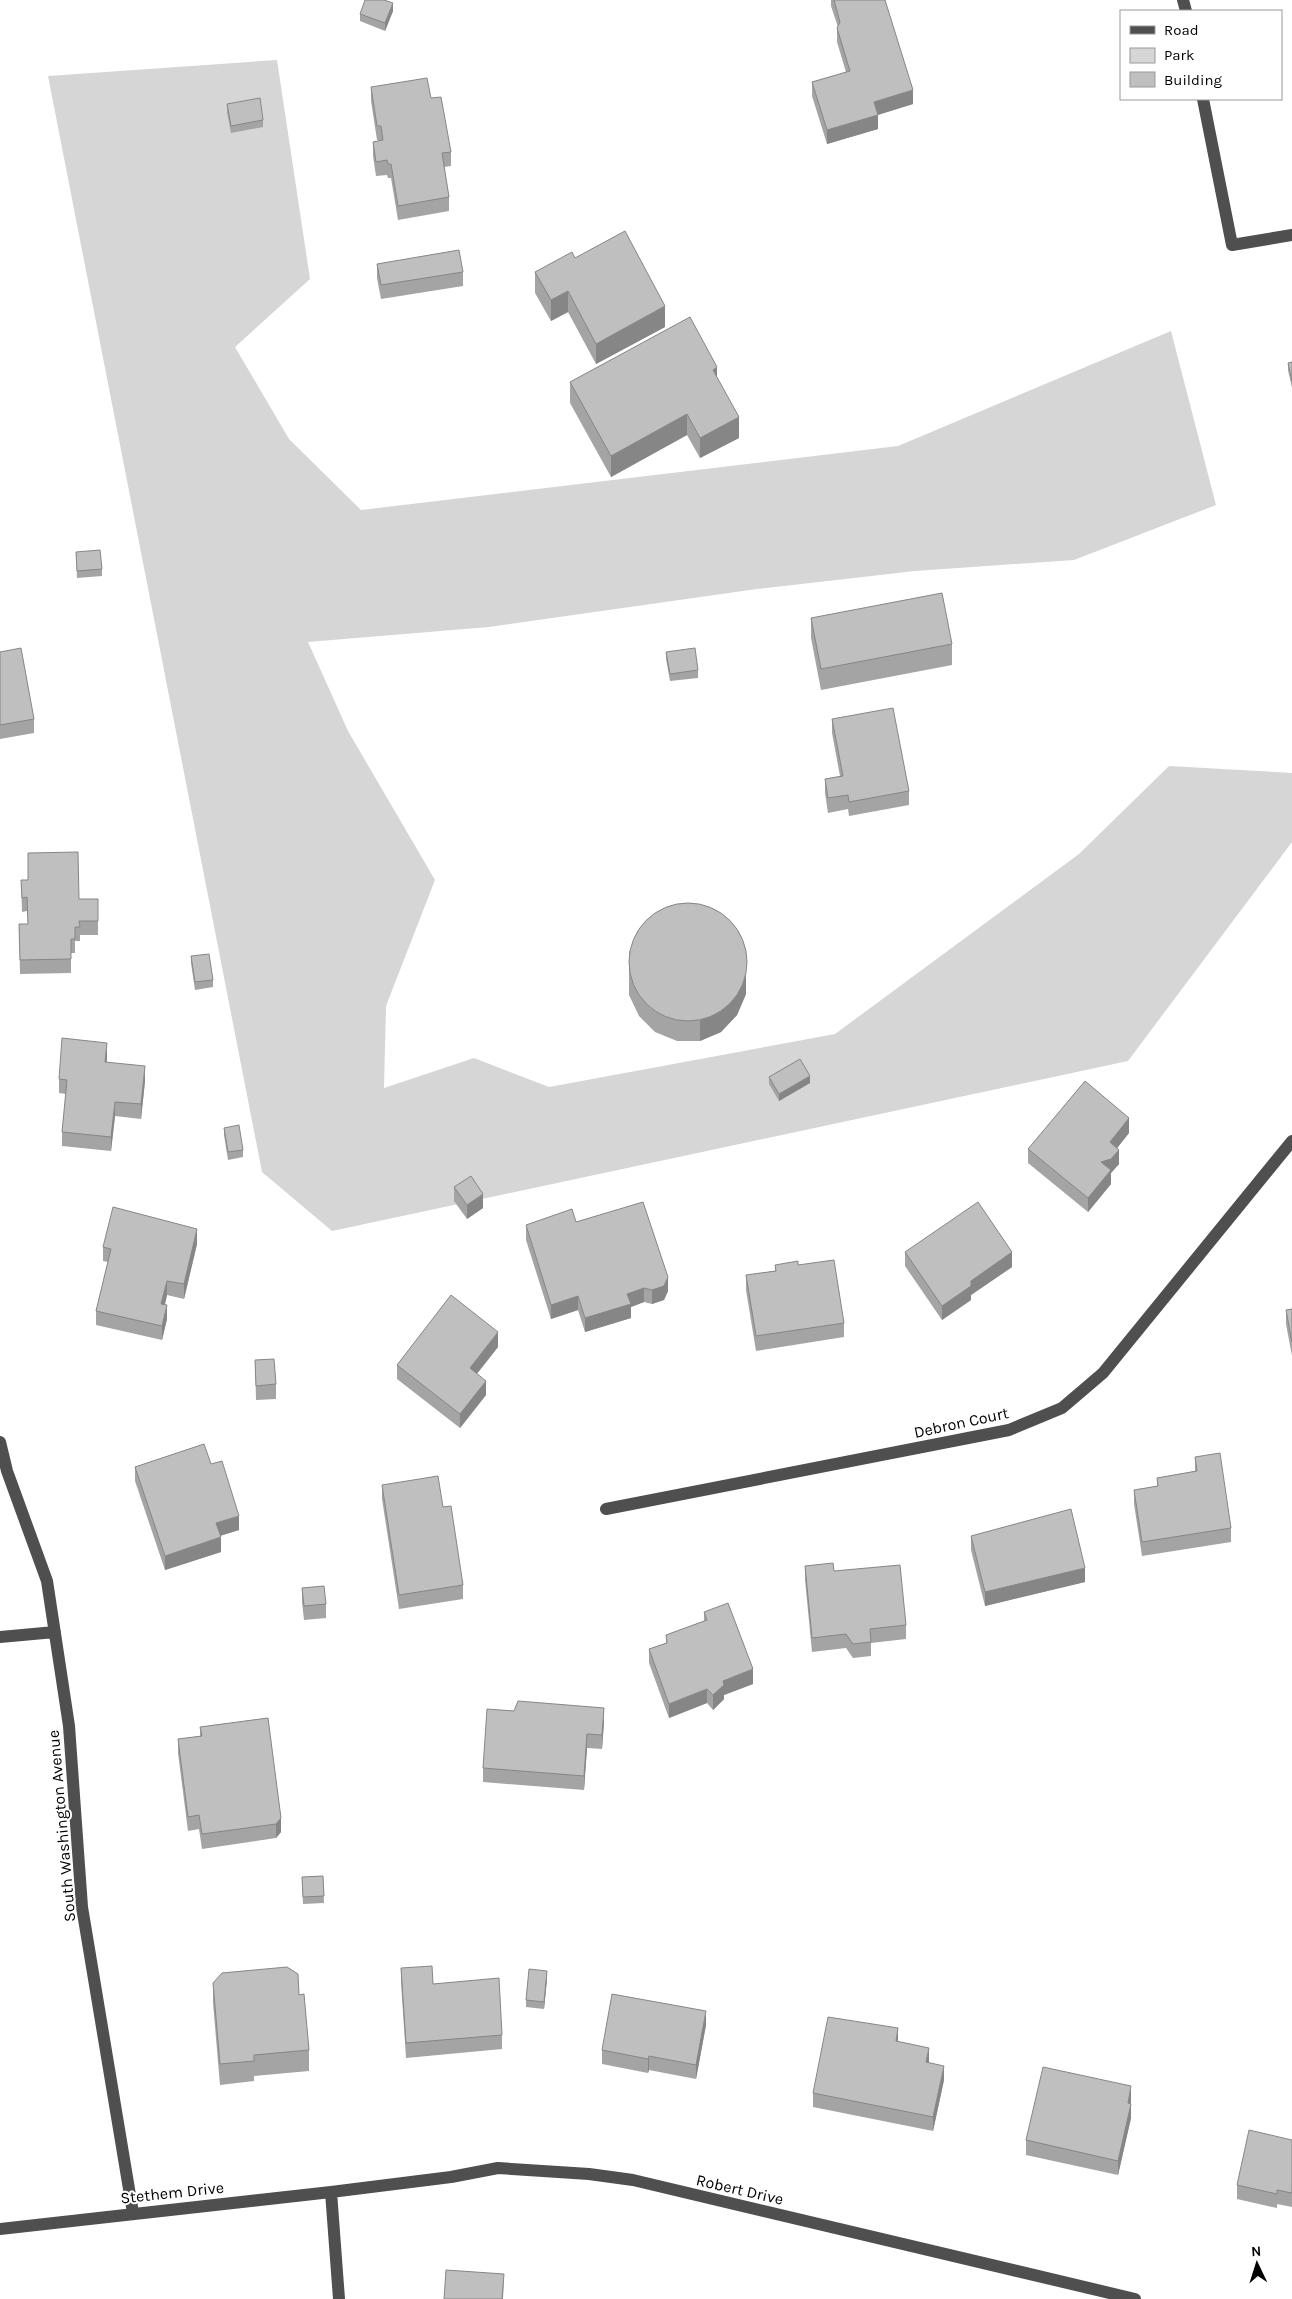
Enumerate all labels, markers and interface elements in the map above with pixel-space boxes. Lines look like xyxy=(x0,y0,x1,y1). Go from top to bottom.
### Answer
legend xyxy=(1120,10,1282,100)
text: Road xyxy=(1164,21,1199,39)
text: Park xyxy=(1164,46,1194,64)
text: Building xyxy=(1164,71,1222,89)
street label: Debron Court xyxy=(912,1403,1010,1442)
street label: South Washington Avenue xyxy=(44,1729,79,1923)
street label: Robert Drive xyxy=(694,2170,785,2209)
street label: Stethem Drive xyxy=(119,2178,225,2207)
north arrow xyxy=(1232,2239,1282,2289)
text: N xyxy=(1251,2243,1262,2260)

